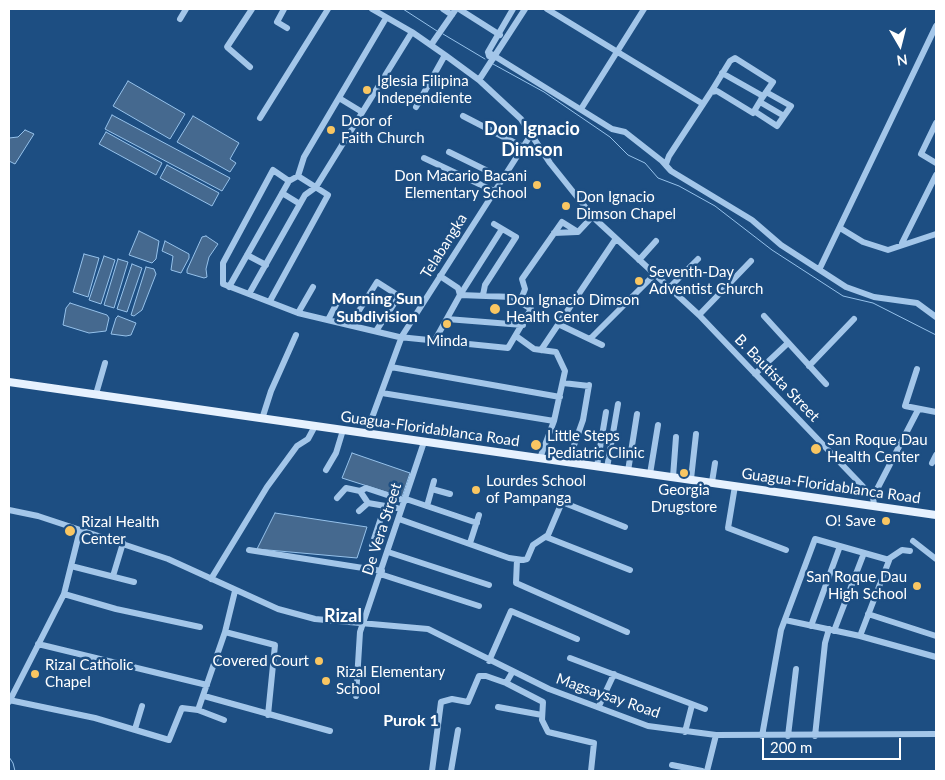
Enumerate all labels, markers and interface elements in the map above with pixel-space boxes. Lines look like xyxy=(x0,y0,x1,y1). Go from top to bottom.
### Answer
north arrow xyxy=(875,20,925,70)
text: N xyxy=(896,51,909,70)
place label: Iglesia Filipina Independiente xyxy=(377,72,472,107)
marker: Iglesia Filipina Independiente xyxy=(361,84,373,96)
place label: Door of Faith Church xyxy=(341,112,424,147)
district label: Don Ignacio Dimson xyxy=(484,118,580,160)
marker: Door of Faith Church xyxy=(325,124,337,136)
place label: Don Macario Bacani Elementary School xyxy=(394,167,527,202)
marker: Don Macario Bacani Elementary School xyxy=(531,179,543,191)
place label: Don Ignacio Dimson Chapel xyxy=(576,188,676,223)
marker: Don Ignacio Dimson Chapel xyxy=(560,200,572,212)
street label: Telabangka xyxy=(417,210,471,282)
place label: Seventh-Day Adventist Church xyxy=(649,263,763,298)
marker: Seventh-Day Adventist Church xyxy=(633,275,645,287)
district label: Morning Sun Subdivision xyxy=(331,289,423,327)
place label: Don Ignacio Dimson Health Center xyxy=(506,291,639,326)
marker: Don Ignacio Dimson Health Center xyxy=(488,302,502,316)
marker: Minda xyxy=(441,318,453,330)
street label: B. Bautista Street xyxy=(731,331,823,425)
place label: Minda xyxy=(426,332,468,350)
street label: Guagua-Floridablanca Road xyxy=(339,408,521,450)
place label: Little Steps Pediatric Clinic xyxy=(547,427,645,462)
place label: San Roque Dau Health Center xyxy=(827,431,928,466)
marker: Little Steps Pediatric Clinic xyxy=(529,438,543,452)
marker: San Roque Dau Health Center xyxy=(809,442,823,456)
street label: Guagua-Floridablanca Road xyxy=(740,465,922,507)
marker: Georgia Drugstore xyxy=(678,467,690,479)
place label: Lourdes School of Pampanga xyxy=(486,472,586,507)
street label: De Vera Street xyxy=(359,481,405,577)
place label: Georgia Drugstore xyxy=(651,481,717,516)
marker: Lourdes School of Pampanga xyxy=(470,484,482,496)
place label: O! Save xyxy=(825,512,876,530)
place label: Rizal Health Center xyxy=(81,513,159,548)
marker: O! Save xyxy=(880,515,892,527)
marker: Rizal Health Center xyxy=(63,524,77,538)
place label: San Roque Dau High School xyxy=(806,568,907,603)
marker: San Roque Dau High School xyxy=(911,580,923,592)
district label: Rizal xyxy=(324,605,362,627)
place label: Covered Court xyxy=(212,652,309,670)
marker: Covered Court xyxy=(313,655,325,667)
place label: Rizal Catholic Chapel xyxy=(45,656,133,691)
place label: Rizal Elementary School xyxy=(336,663,445,698)
marker: Rizal Catholic Chapel xyxy=(29,668,41,680)
street label: Magsaysay Road xyxy=(554,670,662,722)
marker: Rizal Elementary School xyxy=(320,675,332,687)
district label: Purok 1 xyxy=(383,711,439,731)
scale bar xyxy=(765,728,904,760)
text: 200 m xyxy=(770,738,812,756)

